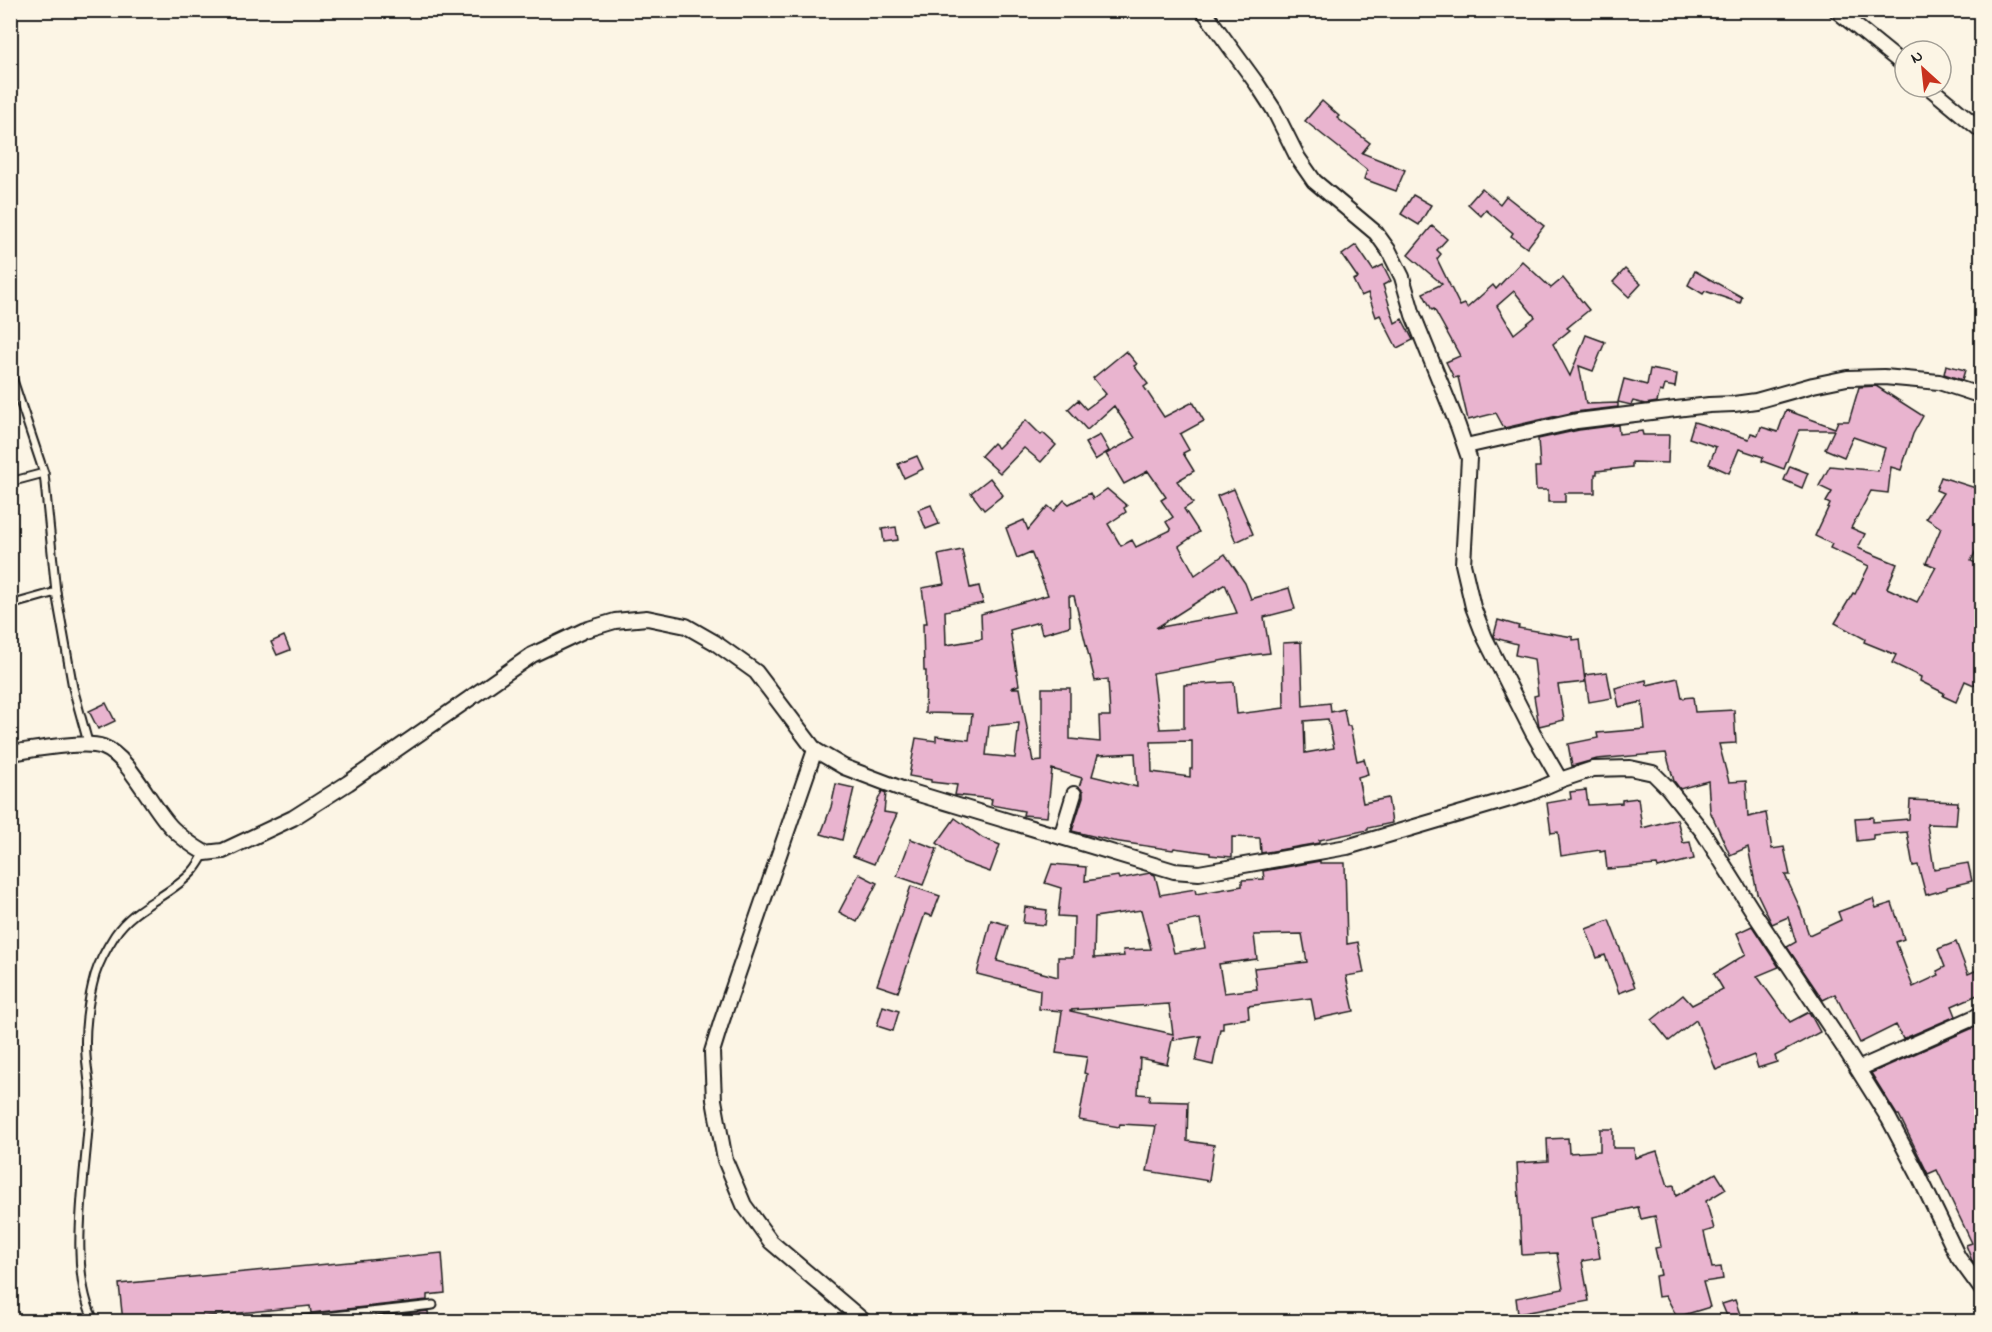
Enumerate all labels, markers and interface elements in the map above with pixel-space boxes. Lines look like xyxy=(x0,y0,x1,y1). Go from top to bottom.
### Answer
north arrow xyxy=(1893,39,1953,99)
text: N xyxy=(1907,44,1928,71)

